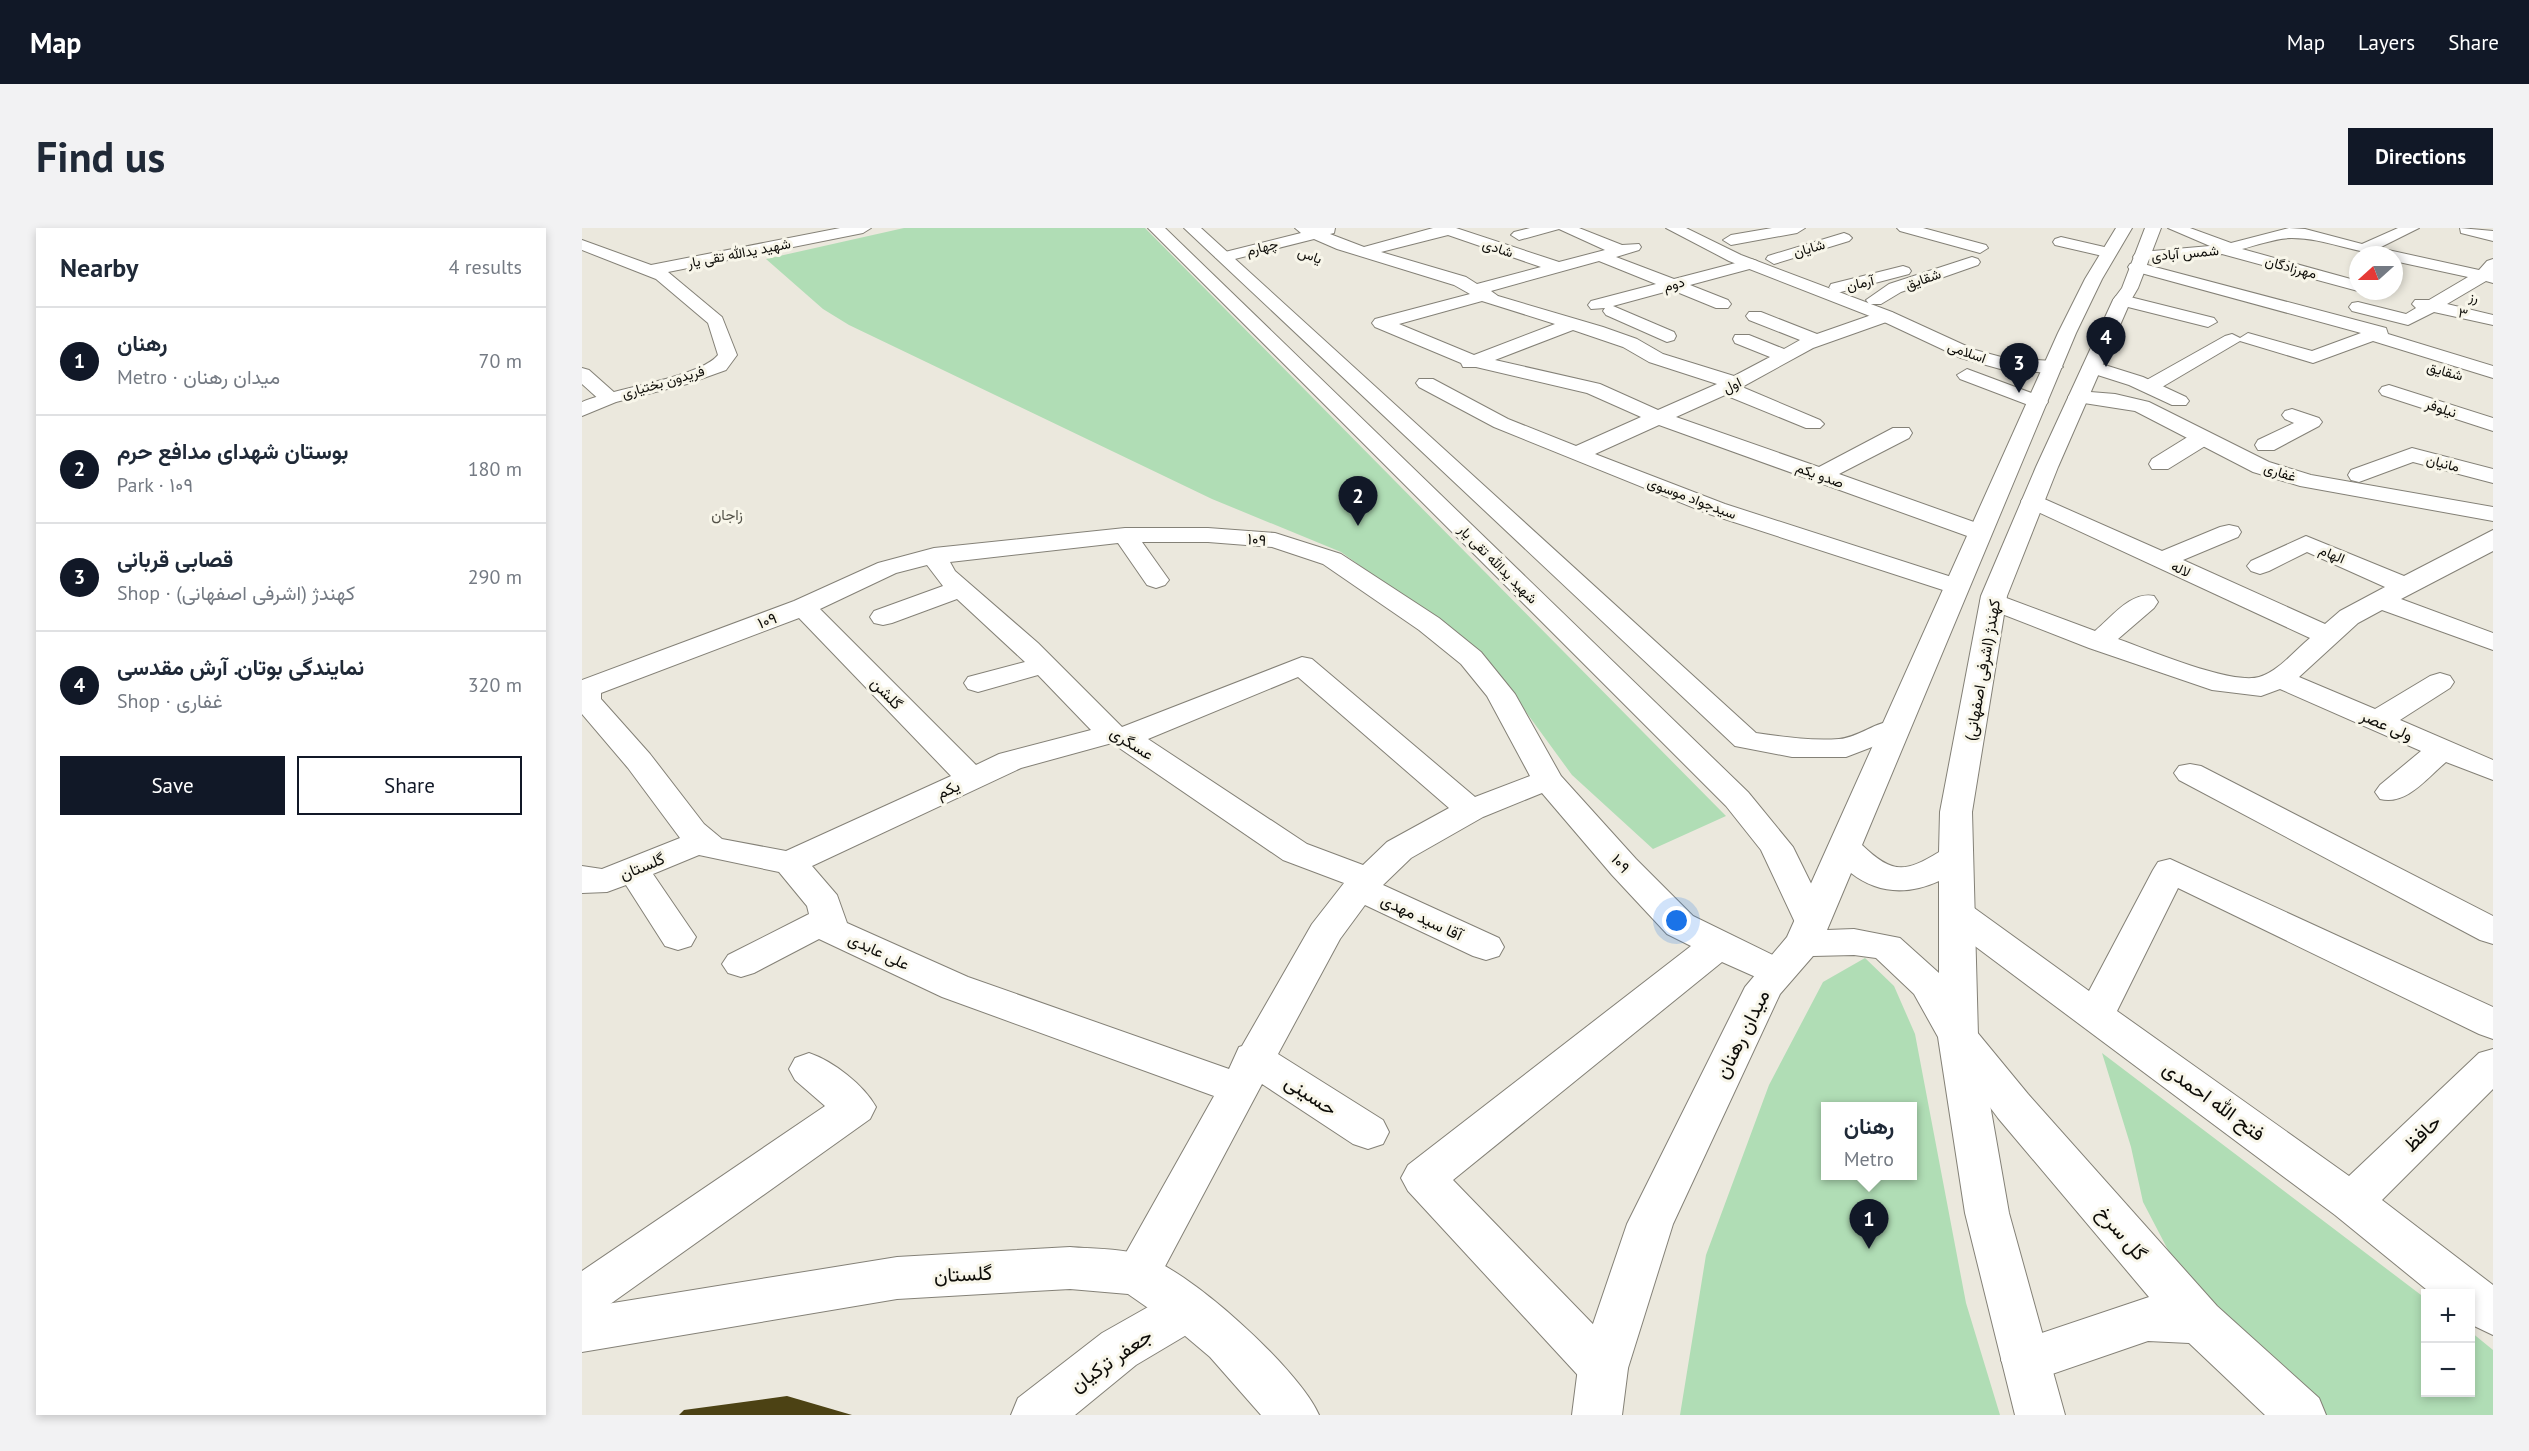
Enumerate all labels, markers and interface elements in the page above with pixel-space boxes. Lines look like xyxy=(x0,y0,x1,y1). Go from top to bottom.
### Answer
text: Map xyxy=(30,24,81,61)
text: Map xyxy=(2287,29,2325,56)
text: Layers xyxy=(2358,29,2415,56)
text: Share xyxy=(2448,29,2499,56)
button: Directions xyxy=(2348,128,2493,185)
text: Find us xyxy=(36,129,165,184)
street label: شهید یدالله تقی یار xyxy=(685,234,792,272)
street label: چهارم xyxy=(1244,234,1280,261)
street label: شادی xyxy=(1480,235,1516,261)
street label: شایان xyxy=(1791,235,1827,261)
street label: شمس آبادی xyxy=(2150,241,2220,265)
street label: یاس xyxy=(1295,242,1325,268)
north arrow xyxy=(2349,246,2403,300)
text: Nearby xyxy=(60,251,138,284)
street label: مهرزادگان xyxy=(2263,251,2319,283)
text: 4 results xyxy=(449,254,522,280)
street label: شقایق xyxy=(1903,264,1943,294)
street label: آرمان xyxy=(1845,271,1877,295)
street label: دوم xyxy=(1661,272,1687,295)
street label: رز xyxy=(2467,287,2481,307)
street label: ۳ xyxy=(2457,303,2469,323)
pin: 4 xyxy=(2086,318,2126,367)
text: رهنان xyxy=(117,329,168,357)
street label: اسلامی xyxy=(1945,337,1989,367)
pin: 3 xyxy=(2000,344,2038,393)
text: 1 xyxy=(74,348,85,374)
text: 70 m xyxy=(479,348,522,374)
street label: شقایق xyxy=(2425,357,2465,385)
street label: فریدون بختیاری xyxy=(620,362,706,402)
text: Metro · میدان رهنان xyxy=(117,364,280,390)
street label: اول xyxy=(1720,373,1745,398)
street label: نیلوفر xyxy=(2422,394,2459,421)
text: بوستان شهدای مدافع حرم xyxy=(117,437,348,465)
street label: مانیان xyxy=(2425,450,2461,476)
text: 2 xyxy=(74,456,85,482)
text: 180 m xyxy=(468,456,522,482)
street label: صدو یکم xyxy=(1794,458,1847,492)
street label: غفاری xyxy=(2262,459,2298,485)
text: Park · ۱۰۹ xyxy=(117,472,193,498)
street label: سیدجواد موسوی xyxy=(1645,473,1739,523)
pin: 2 xyxy=(1338,476,1378,526)
district label: زاجان xyxy=(711,505,743,524)
street label: شهید یدالله تقی یار xyxy=(1454,520,1541,607)
street label: ۱۰۹ xyxy=(1247,528,1267,550)
street label: الهام xyxy=(2316,541,2348,567)
text: قصابی قربانی xyxy=(117,545,233,573)
street label: لاله xyxy=(2168,557,2194,581)
text: 3 xyxy=(74,564,85,590)
text: 290 m xyxy=(468,564,522,590)
text: Shop · کهندژ (اشرفی اصفهانی) xyxy=(117,580,355,606)
street label: کهندژ (اشرفی اصفهانی) xyxy=(1960,598,2005,742)
street label: ۱۰۹ xyxy=(755,607,779,633)
text: نمایندگی بوتان. آرش مقدسی xyxy=(117,653,364,681)
text: 4 xyxy=(74,672,85,698)
text: 320 m xyxy=(468,672,522,698)
street label: گلشن xyxy=(866,673,907,714)
text: Shop · غفاری xyxy=(117,688,223,714)
street label: ولی عصر xyxy=(2357,705,2416,746)
street label: عسگری xyxy=(1106,722,1157,765)
button: Save xyxy=(60,756,285,815)
button: Share xyxy=(297,756,522,815)
street label: یکم xyxy=(933,775,963,804)
street label: گلستان xyxy=(617,848,667,884)
street label: ۱۰۹ xyxy=(1607,849,1635,877)
street label: آقا سید مهدی xyxy=(1378,889,1467,946)
your location xyxy=(1662,906,1691,935)
street label: علی عابدی xyxy=(845,928,913,975)
street label: میدان رهنان xyxy=(1708,985,1776,1083)
street label: فتح الله احمدی xyxy=(2157,1055,2270,1148)
street label: حسینی xyxy=(1280,1069,1342,1121)
popup xyxy=(1821,1102,1917,1180)
street label: حافظ xyxy=(2397,1109,2447,1157)
text: رهنان xyxy=(1844,1112,1894,1140)
text: Metro xyxy=(1844,1146,1894,1172)
pin: 1 xyxy=(1850,1200,1888,1249)
street label: گل سرخ xyxy=(2090,1200,2153,1267)
street label: گلستان xyxy=(933,1259,993,1289)
map controls xyxy=(2421,1289,2475,1397)
button: + xyxy=(2421,1289,2475,1343)
street label: جعفر ترکیان xyxy=(1065,1322,1157,1398)
button: − xyxy=(2421,1343,2475,1397)

